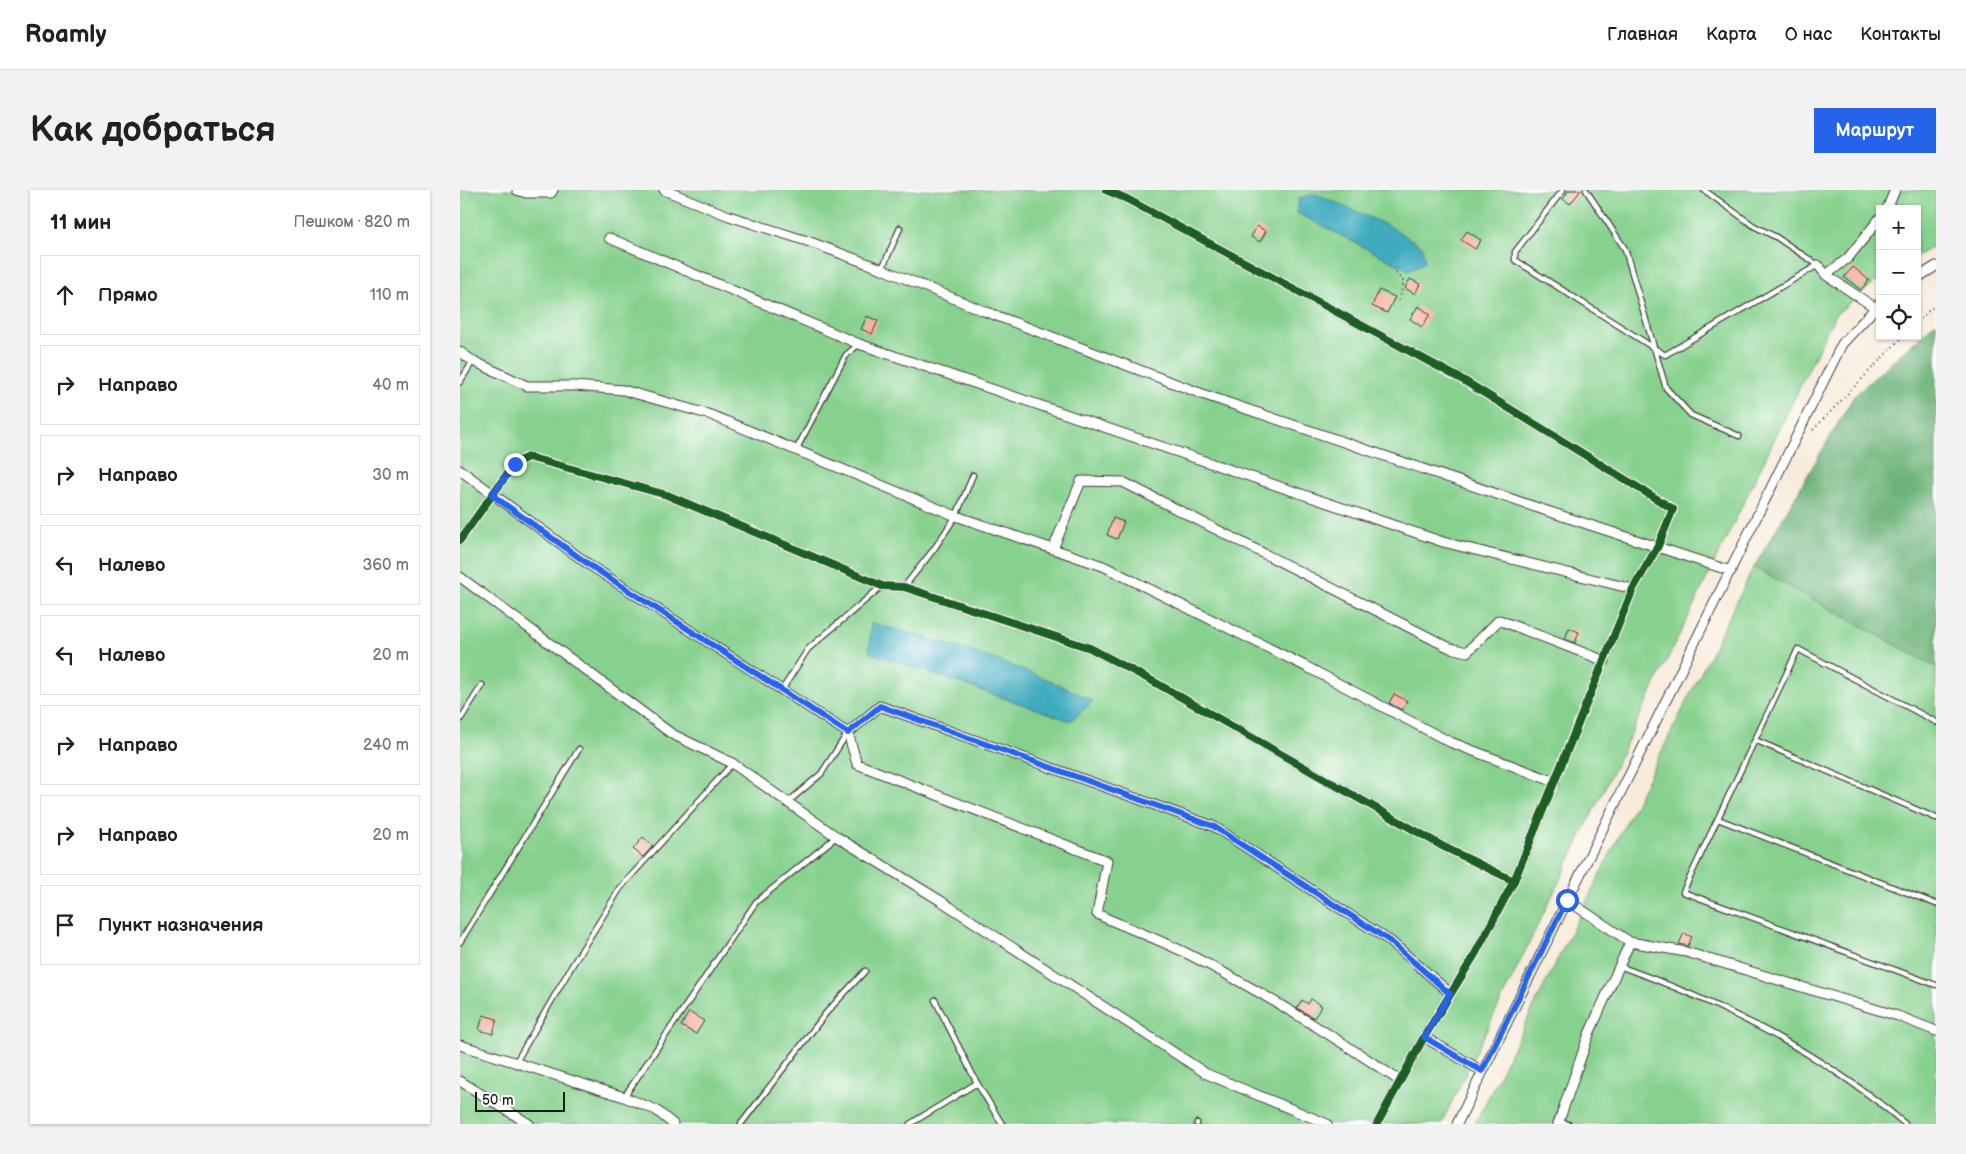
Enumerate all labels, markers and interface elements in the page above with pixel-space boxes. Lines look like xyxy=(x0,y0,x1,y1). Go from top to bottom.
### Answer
text: Roamly xyxy=(25,20,106,49)
text: Главная xyxy=(1607,24,1678,45)
text: Карта xyxy=(1706,24,1757,45)
text: О нас xyxy=(1785,24,1832,45)
text: Контакты xyxy=(1860,24,1941,45)
button: Маршрут xyxy=(1814,108,1936,153)
text: Как добраться xyxy=(30,109,276,152)
map controls xyxy=(1876,205,1921,340)
button: + xyxy=(1876,205,1921,250)
text: 11 мин xyxy=(50,210,111,235)
text: Пешком · 820 m xyxy=(293,213,410,232)
button: − xyxy=(1876,250,1921,295)
icon: ahead xyxy=(51,281,79,309)
text: Прямо xyxy=(98,284,158,307)
text: 110 m xyxy=(370,286,409,305)
button: locate xyxy=(1876,295,1921,340)
icon: right xyxy=(51,371,79,399)
text: Направо xyxy=(98,374,178,397)
text: 40 m xyxy=(372,376,409,395)
route end xyxy=(504,453,527,476)
icon: right xyxy=(51,461,79,489)
text: Направо xyxy=(98,464,178,487)
text: 30 m xyxy=(372,466,409,485)
icon: left xyxy=(51,551,79,579)
text: Налево xyxy=(98,554,165,577)
text: 360 m xyxy=(362,556,409,575)
icon: left xyxy=(51,641,79,669)
text: Налево xyxy=(98,644,165,667)
text: 20 m xyxy=(373,646,409,665)
icon: right xyxy=(51,731,79,759)
text: Направо xyxy=(98,734,178,757)
text: 240 m xyxy=(363,736,409,755)
icon: right xyxy=(51,821,79,849)
text: Направо xyxy=(98,824,178,847)
text: 20 m xyxy=(373,826,409,845)
route start xyxy=(1556,889,1579,912)
icon: arrive xyxy=(51,911,79,939)
text: Пункт назначения xyxy=(98,914,263,937)
scale bar xyxy=(475,1089,565,1112)
text: 50 m xyxy=(482,1092,514,1109)

